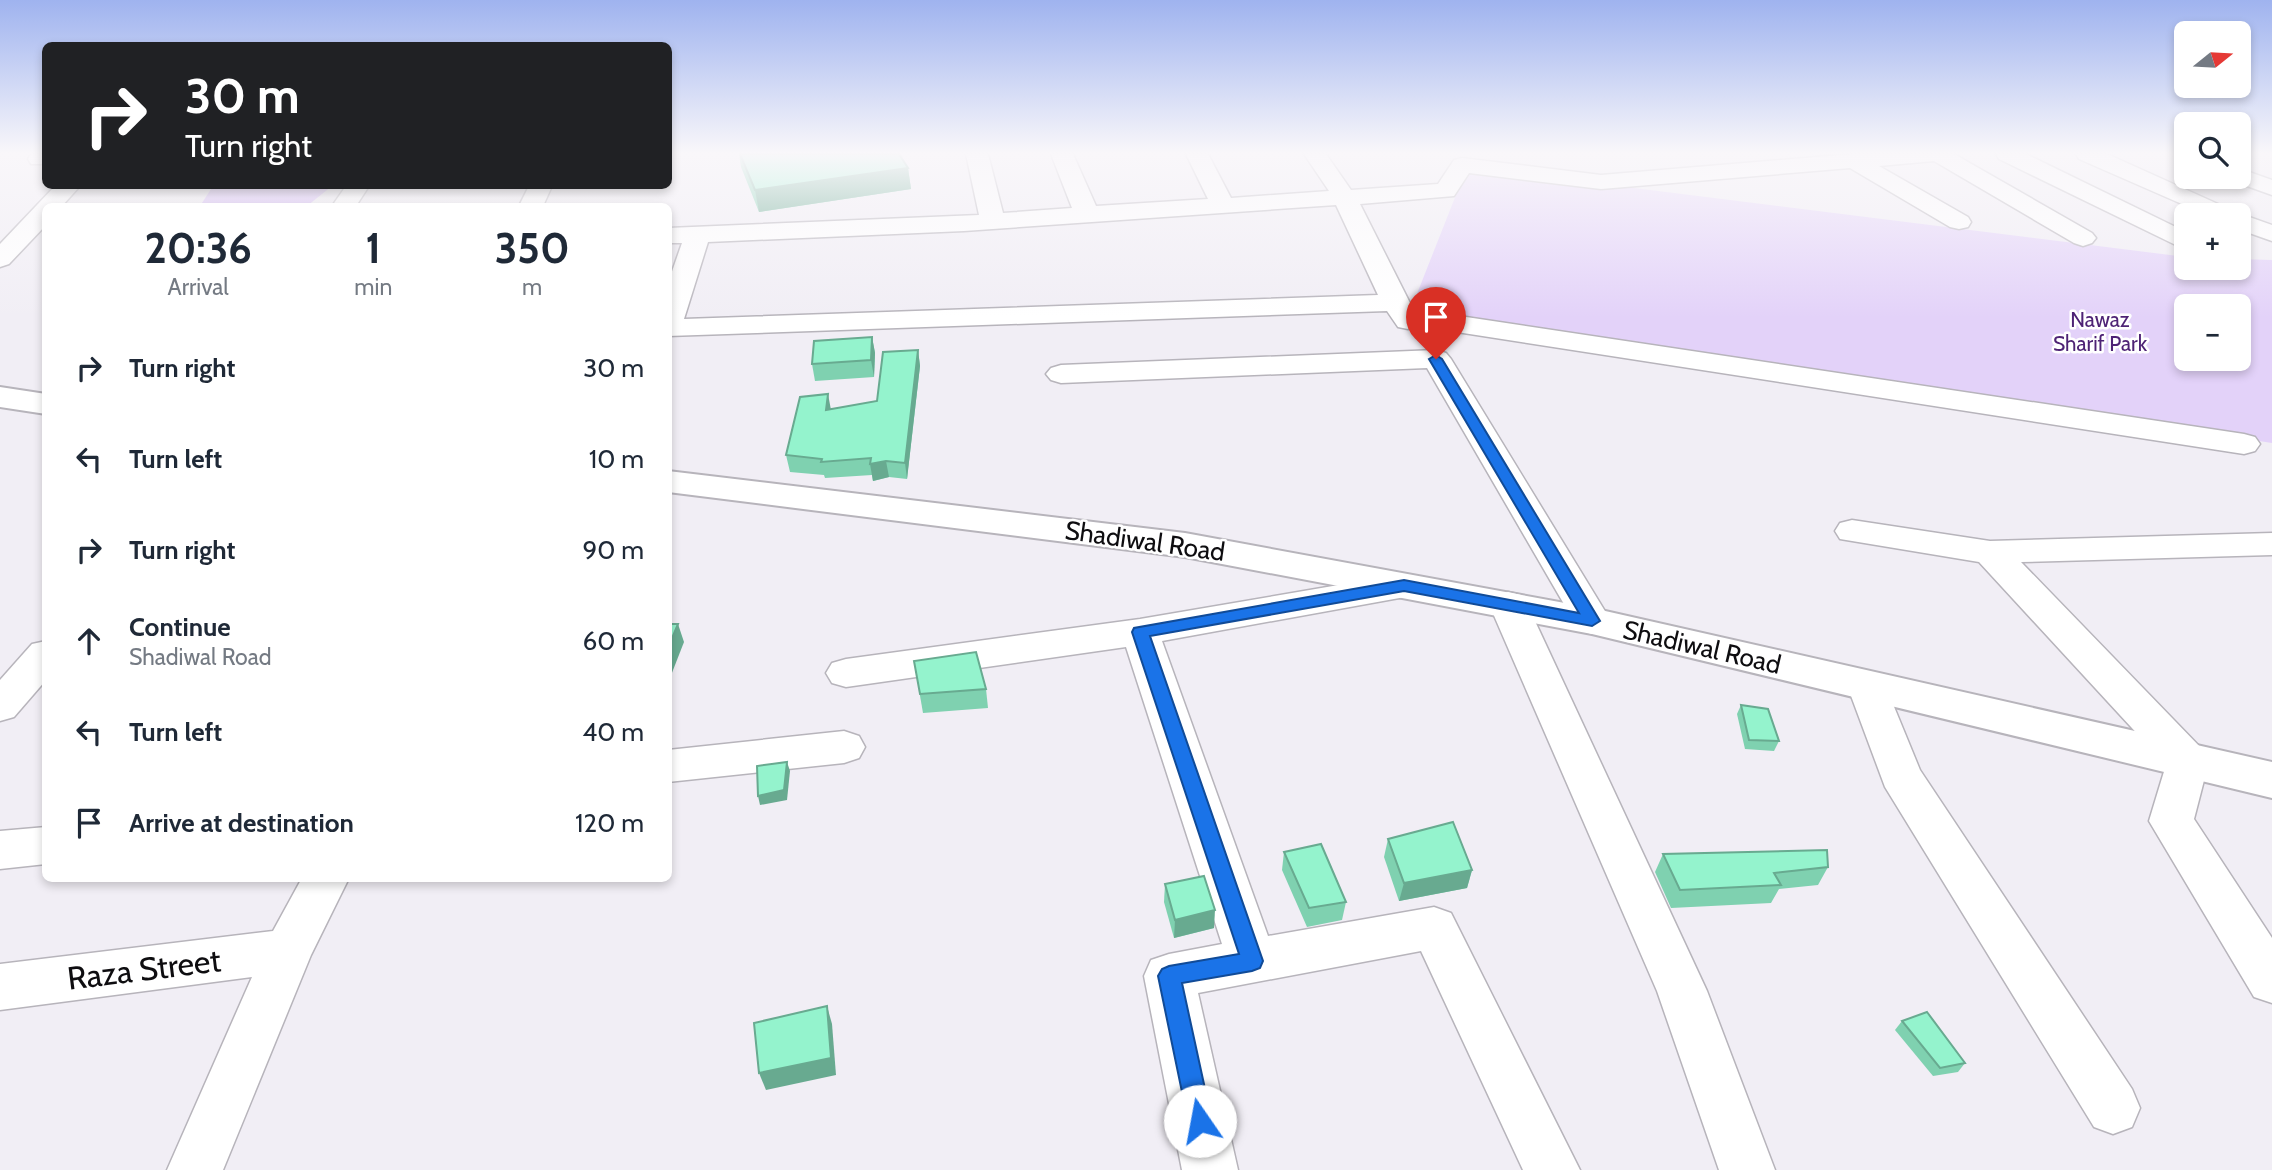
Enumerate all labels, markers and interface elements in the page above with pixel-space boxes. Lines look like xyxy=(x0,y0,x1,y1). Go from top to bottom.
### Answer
north arrow xyxy=(2174,21,2250,98)
map controls xyxy=(2174,21,2251,371)
text: 30 m xyxy=(185,66,300,125)
icon: right xyxy=(70,70,161,161)
button: search xyxy=(2174,112,2251,189)
text: Turn right xyxy=(185,126,312,165)
button: + xyxy=(2174,203,2251,280)
text: 20:36 xyxy=(144,222,252,274)
text: 1 xyxy=(366,222,381,274)
text: 350 xyxy=(495,222,570,274)
text: Arrival xyxy=(168,273,229,301)
text: min xyxy=(354,273,392,301)
text: m xyxy=(522,273,542,301)
pin xyxy=(1406,287,1466,359)
button: − xyxy=(2174,294,2251,371)
icon: arrive xyxy=(1417,298,1455,336)
park label: Nawaz Sharif Park xyxy=(2053,307,2148,356)
icon: right xyxy=(70,349,108,387)
text: Turn right xyxy=(129,352,235,384)
text: 30 m xyxy=(583,352,644,384)
icon: left xyxy=(70,440,108,478)
text: Turn left xyxy=(129,443,222,475)
text: 10 m xyxy=(589,443,644,475)
street label: Shadiwal Road xyxy=(1063,514,1227,568)
icon: right xyxy=(70,531,108,569)
text: Turn right xyxy=(129,534,235,566)
text: 90 m xyxy=(582,534,644,566)
text: Continue xyxy=(129,611,231,643)
street label: Shadiwal Road xyxy=(1620,613,1784,681)
icon: ahead xyxy=(70,622,108,660)
text: 60 m xyxy=(582,625,644,657)
text: Shadiwal Road xyxy=(129,643,272,671)
icon: left xyxy=(70,713,108,751)
text: Turn left xyxy=(129,716,222,748)
text: 40 m xyxy=(582,716,644,748)
icon: arrive xyxy=(70,804,108,842)
text: Arrive at destination xyxy=(129,807,354,839)
text: 120 m xyxy=(575,807,644,839)
street label: Raza Street xyxy=(65,940,223,998)
position arrow xyxy=(1163,1084,1237,1158)

